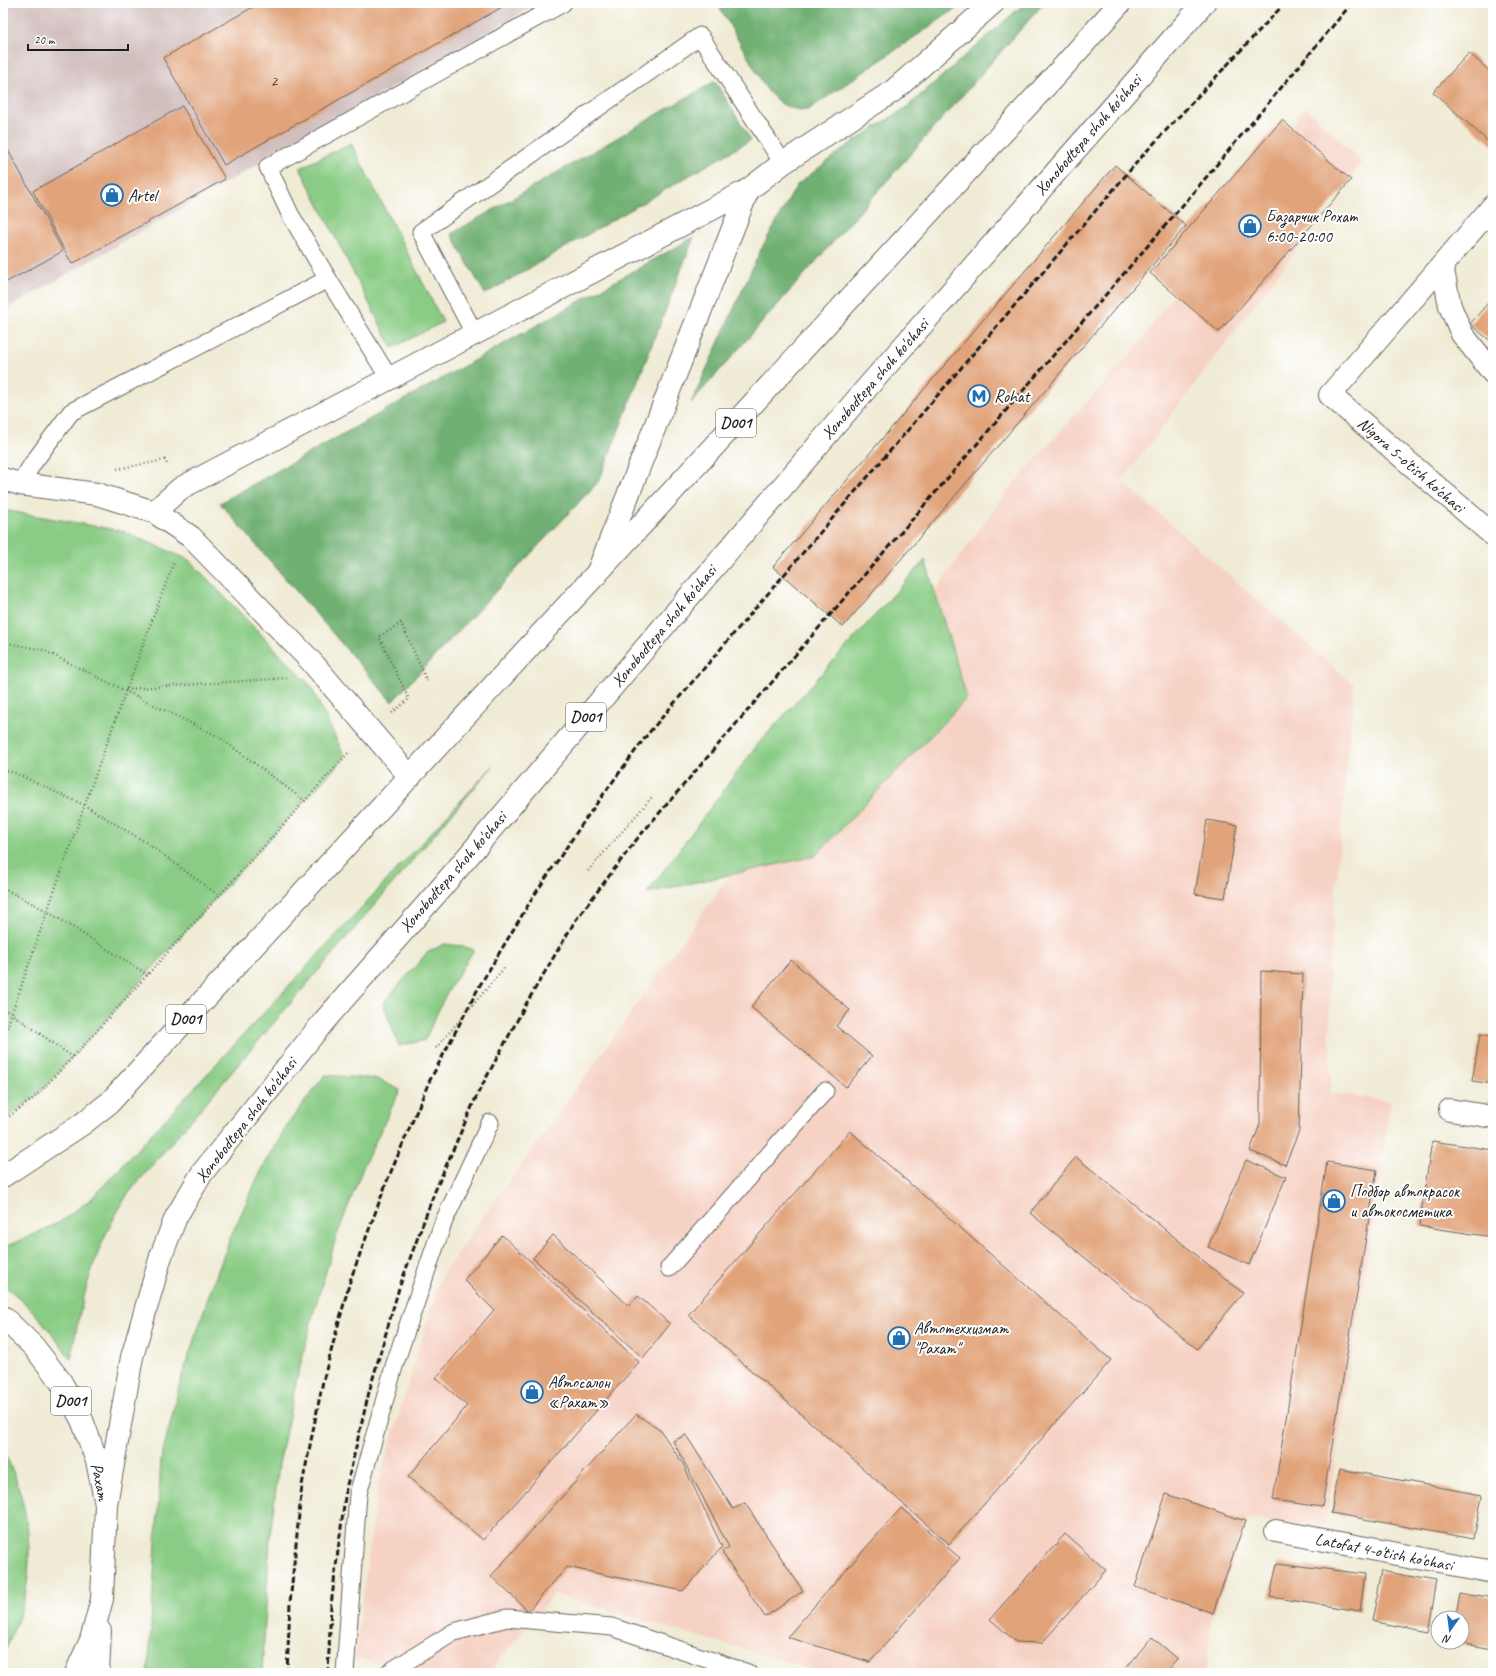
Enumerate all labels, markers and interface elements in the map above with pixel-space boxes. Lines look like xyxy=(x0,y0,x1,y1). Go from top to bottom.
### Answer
scale bar xyxy=(28,26,128,52)
text: 20 m xyxy=(34,32,56,48)
street label: Xonobodtepa shoh ko'chasi xyxy=(1030,69,1147,200)
house number: 2 xyxy=(271,72,279,91)
shop icon: Artel xyxy=(99,182,125,208)
place label: Artel xyxy=(128,185,160,206)
place label: Базарчик Рохат 6:00-20:00 xyxy=(1266,206,1358,247)
shop icon: Базарчик Рохат 6:00-20:00 xyxy=(1237,213,1263,239)
street label: Xonobodtepa shoh ko'chasi xyxy=(817,313,934,444)
metro station icon: Rohat xyxy=(966,383,992,409)
place label: Rohat xyxy=(994,386,1032,407)
road number: D001 xyxy=(716,409,756,437)
street label: Nigora 5-o'tish ko'chasi xyxy=(1353,413,1470,518)
street label: Xonobodtepa shoh ko'chasi xyxy=(607,559,722,691)
road number: D001 xyxy=(566,703,606,731)
street label: Xonobodtepa shoh ko'chasi xyxy=(395,806,512,937)
road number: D001 xyxy=(166,1005,206,1033)
street label: Xonobodtepa shoh ko'chasi xyxy=(191,1052,302,1187)
place label: Подбор автокрасок и автокосметика xyxy=(1350,1181,1461,1222)
shop icon: Подбор автокрасок и автокосметика xyxy=(1321,1188,1347,1214)
place label: Автотеххизмат "Рахат" xyxy=(914,1318,1010,1359)
shop icon: Автотеххизмат "Рахат" xyxy=(886,1325,912,1351)
place label: Автосалон «Рахат» xyxy=(548,1372,611,1413)
shop icon: Автосалон «Рахат» xyxy=(519,1379,545,1405)
road number: D001 xyxy=(51,1387,91,1415)
street label: Рахат xyxy=(86,1462,114,1504)
street label: Latofat 4-o'tish ko'chasi xyxy=(1313,1528,1457,1576)
north arrow xyxy=(1430,1610,1470,1650)
text: N xyxy=(1440,1632,1453,1647)

